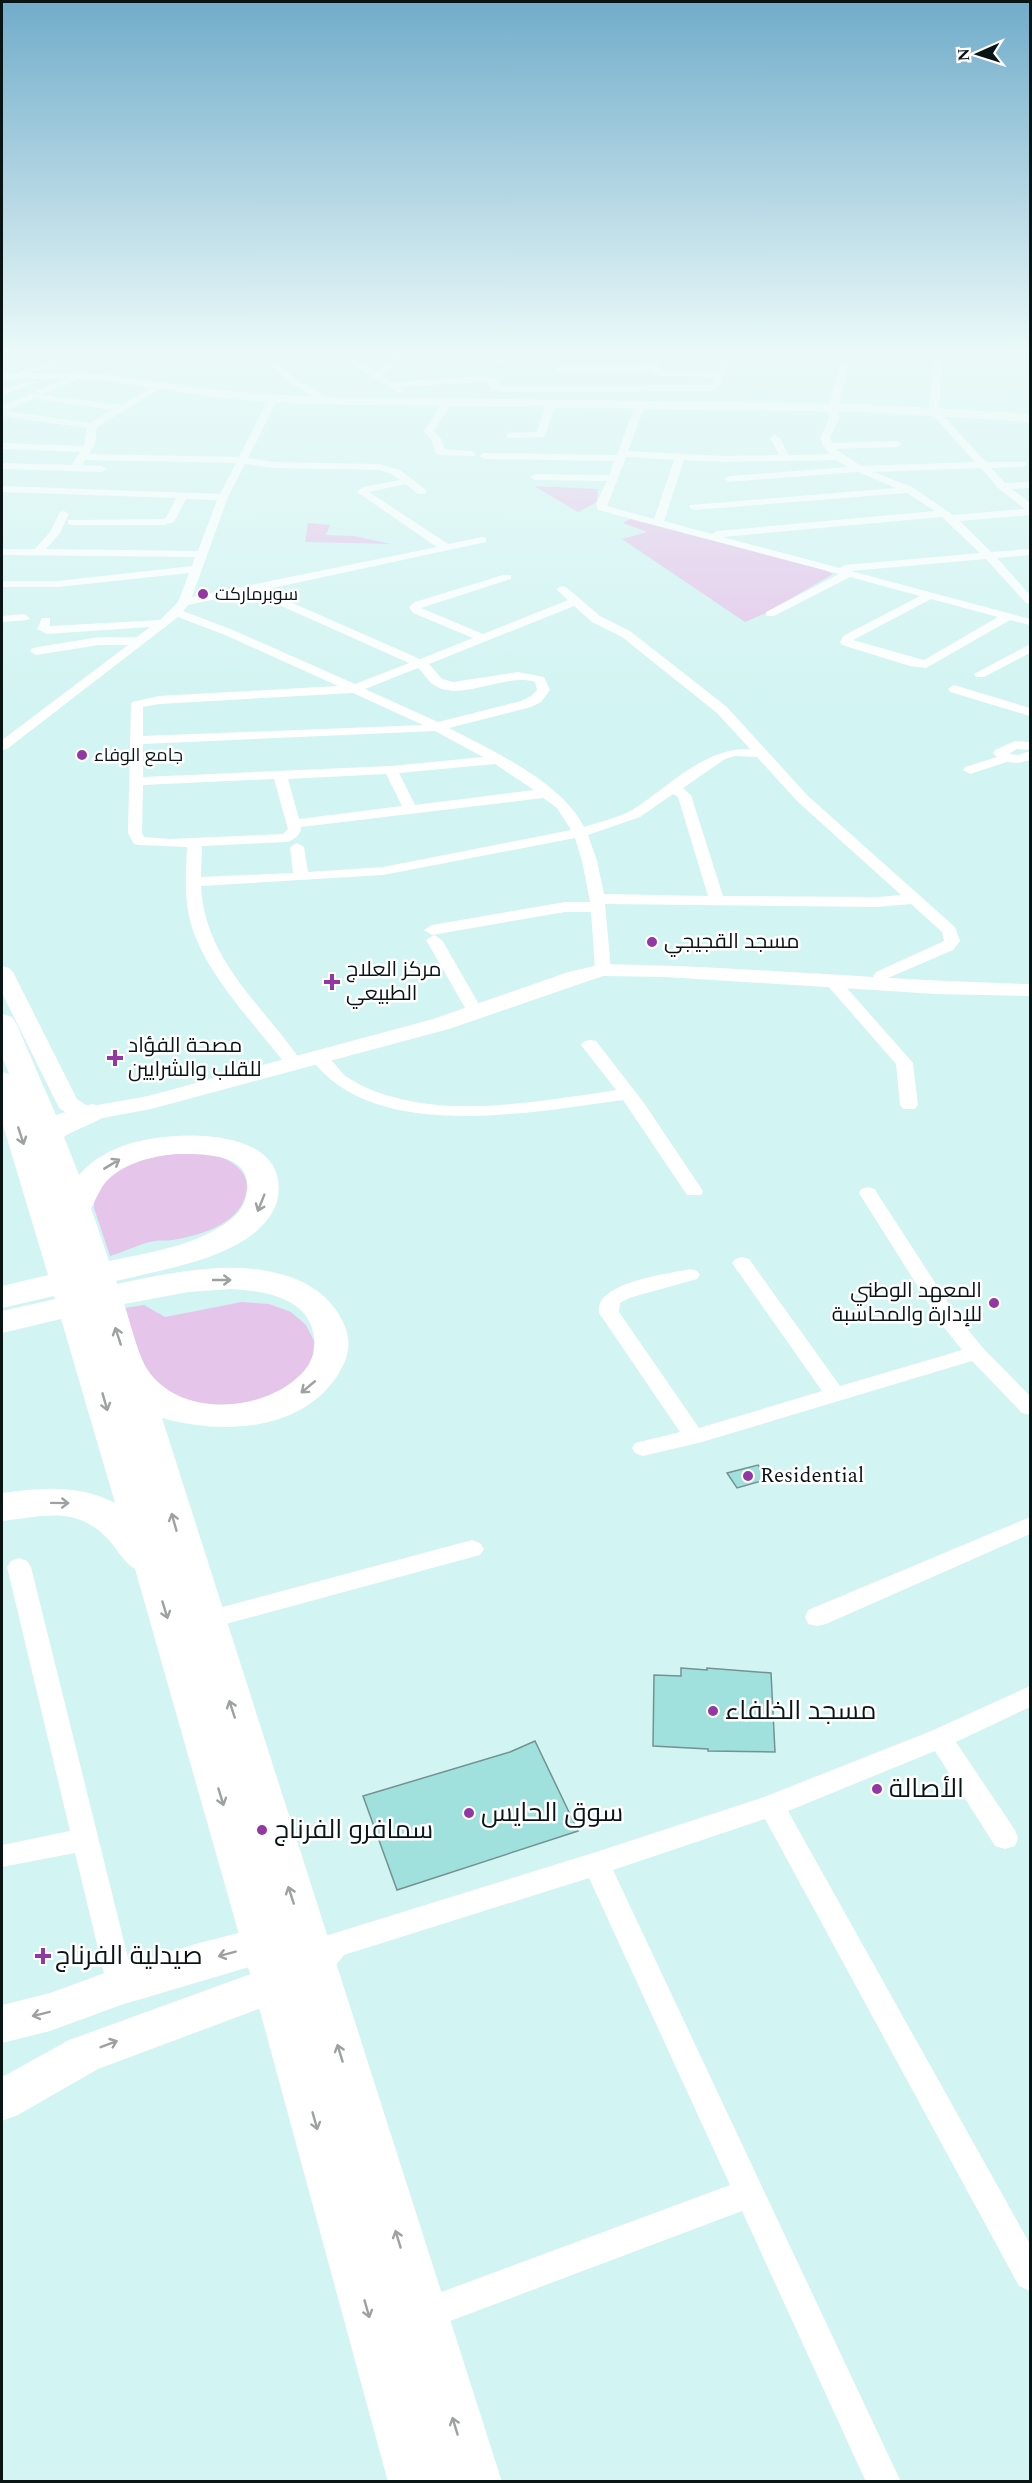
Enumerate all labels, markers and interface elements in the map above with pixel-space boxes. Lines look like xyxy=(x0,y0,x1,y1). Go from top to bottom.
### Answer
north arrow xyxy=(948,24,1008,84)
text: N xyxy=(952,48,976,62)
place label: سوبرماركت xyxy=(215,581,298,608)
marker: سوبرماركت xyxy=(196,587,210,601)
place label: جامع الوفاء xyxy=(94,742,183,769)
marker: جامع الوفاء xyxy=(75,748,89,762)
place label: مسجد القجيجي xyxy=(664,926,800,958)
marker: مسجد القجيجي xyxy=(645,935,659,949)
place label: مركز العلاج الطبيعي xyxy=(346,954,442,1010)
marker: مركز العلاج الطبيعي xyxy=(323,973,341,991)
place label: مصحة الفؤاد للقلب والشرايين xyxy=(128,1030,261,1086)
marker: مصحة الفؤاد للقلب والشرايين xyxy=(106,1049,124,1067)
one-way arrow xyxy=(16,1126,27,1145)
one-way arrow xyxy=(103,1158,120,1170)
one-way arrow xyxy=(255,1193,266,1211)
one-way arrow xyxy=(211,1274,231,1285)
place label: المعهد الوطني للإدارة والمحاسبة xyxy=(832,1275,982,1331)
marker: المعهد الوطني للإدارة والمحاسبة xyxy=(987,1296,1001,1310)
one-way arrow xyxy=(112,1327,123,1346)
one-way arrow xyxy=(300,1380,316,1393)
one-way arrow xyxy=(100,1392,111,1411)
place label: Residential xyxy=(760,1460,864,1492)
marker: Residential xyxy=(741,1469,755,1483)
one-way arrow xyxy=(49,1497,69,1509)
one-way arrow xyxy=(168,1513,179,1532)
one-way arrow xyxy=(160,1600,171,1619)
place label: مسجد الخلفاء xyxy=(725,1691,876,1731)
one-way arrow xyxy=(226,1700,237,1719)
marker: مسجد الخلفاء xyxy=(706,1704,720,1718)
place label: الأصالة xyxy=(889,1769,964,1809)
marker: الأصالة xyxy=(870,1782,884,1796)
one-way arrow xyxy=(216,1787,227,1806)
place label: سوق الحايس xyxy=(481,1793,623,1833)
marker: سوق الحايس xyxy=(462,1806,476,1820)
place label: سمافرو الفرناج xyxy=(274,1810,433,1850)
marker: سمافرو الفرناج xyxy=(255,1823,269,1837)
one-way arrow xyxy=(285,1886,296,1905)
place label: صيدلية الفرناج xyxy=(55,1936,202,1976)
marker: صيدلية الفرناج xyxy=(36,1949,50,1963)
one-way arrow xyxy=(217,1949,236,1961)
one-way arrow xyxy=(32,2009,51,2021)
one-way arrow xyxy=(99,2038,118,2049)
one-way arrow xyxy=(334,2044,345,2063)
one-way arrow xyxy=(310,2111,321,2130)
one-way arrow xyxy=(391,2230,402,2249)
one-way arrow xyxy=(362,2299,373,2318)
one-way arrow xyxy=(449,2417,460,2436)

